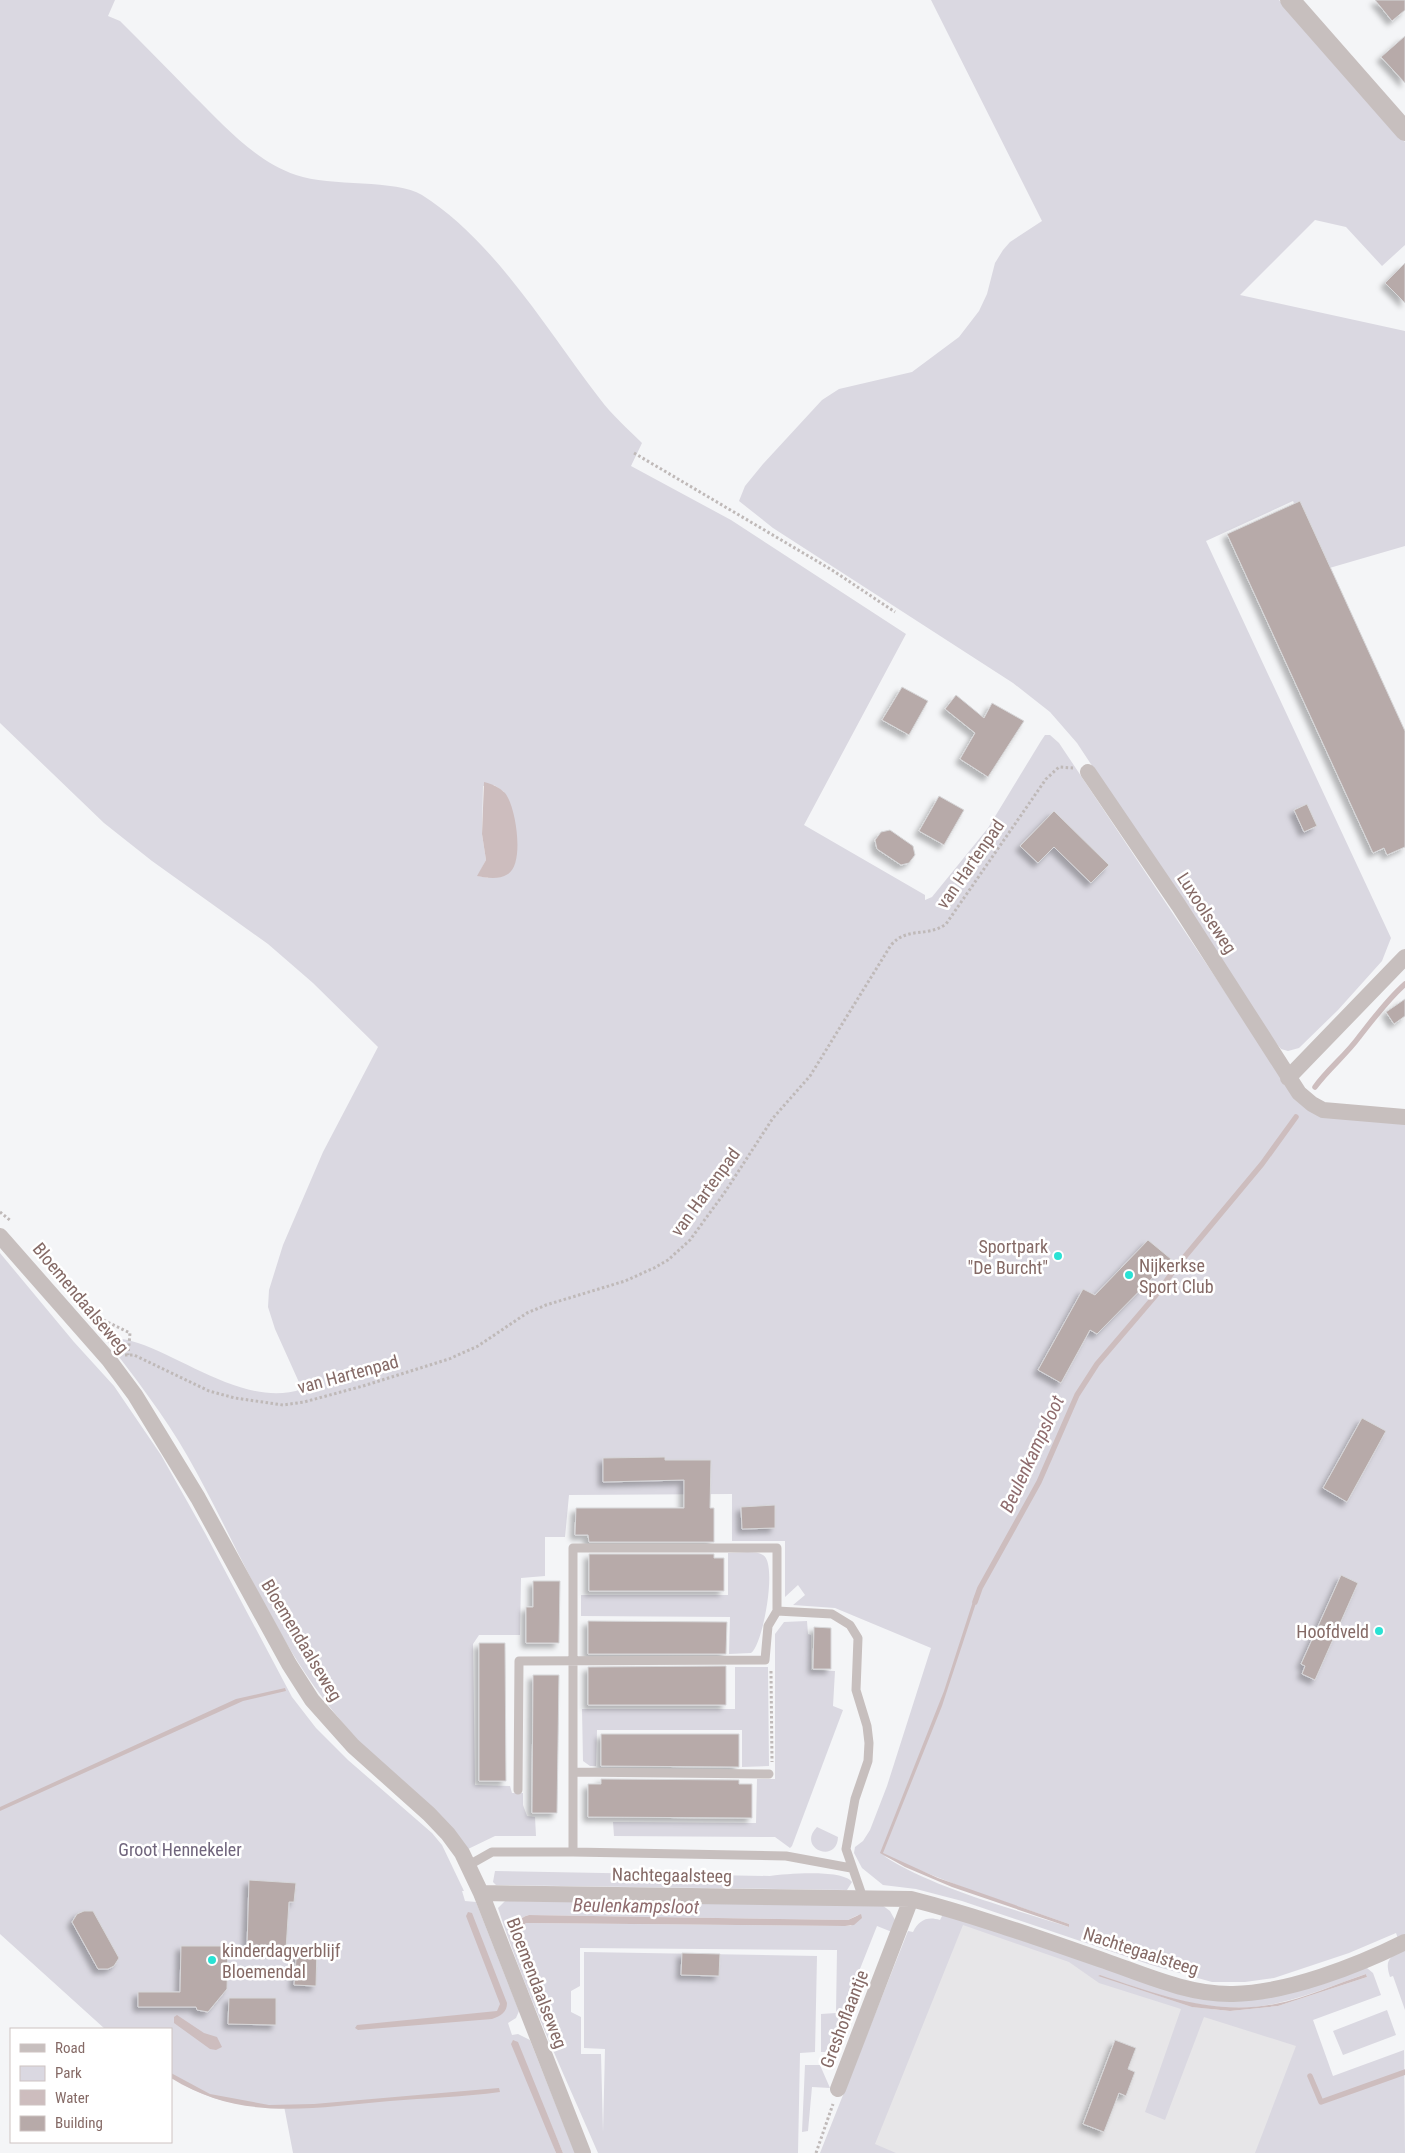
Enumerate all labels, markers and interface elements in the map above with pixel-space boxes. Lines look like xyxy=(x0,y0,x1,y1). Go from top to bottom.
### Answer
street label: van Hartenpad xyxy=(932,816,1008,912)
street label: Luxoolseweg xyxy=(1173,869,1241,957)
street label: van Hartenpad xyxy=(666,1144,744,1240)
place label: Sportpark "De Burcht" xyxy=(967,1236,1048,1278)
street label: Bloemendaalseweg xyxy=(29,1238,133,1358)
marker: Sportpark "De Burcht" xyxy=(1052,1250,1064,1262)
place label: Nijkerkse Sport Club xyxy=(1139,1255,1214,1297)
marker: Nijkerkse Sport Club xyxy=(1123,1269,1135,1281)
street label: van Hartenpad xyxy=(295,1350,401,1398)
water label: Beulenkampsloot xyxy=(995,1392,1069,1516)
street label: Bloemendaalseweg xyxy=(257,1575,347,1705)
place label: Hoofdveld xyxy=(1296,1621,1369,1642)
marker: Hoofdveld xyxy=(1373,1625,1385,1637)
park label: Groot Hennekeler xyxy=(118,1839,242,1860)
street label: Nachtegaalsteeg xyxy=(612,1863,732,1887)
water label: Beulenkampsloot xyxy=(573,1893,700,1919)
street label: Bloemendaalseweg xyxy=(502,1915,572,2051)
street label: Nachtegaalsteeg xyxy=(1081,1922,1201,1980)
place label: kinderdagverblijf Bloemendal xyxy=(222,1940,341,1982)
marker: kinderdagverblijf Bloemendal xyxy=(206,1954,218,1966)
street label: Greshoflaantje xyxy=(816,1967,872,2071)
legend xyxy=(10,2028,172,2143)
text: Road xyxy=(55,2039,85,2057)
text: Park xyxy=(55,2064,82,2082)
text: Water xyxy=(55,2089,90,2107)
text: Building xyxy=(55,2114,103,2132)

